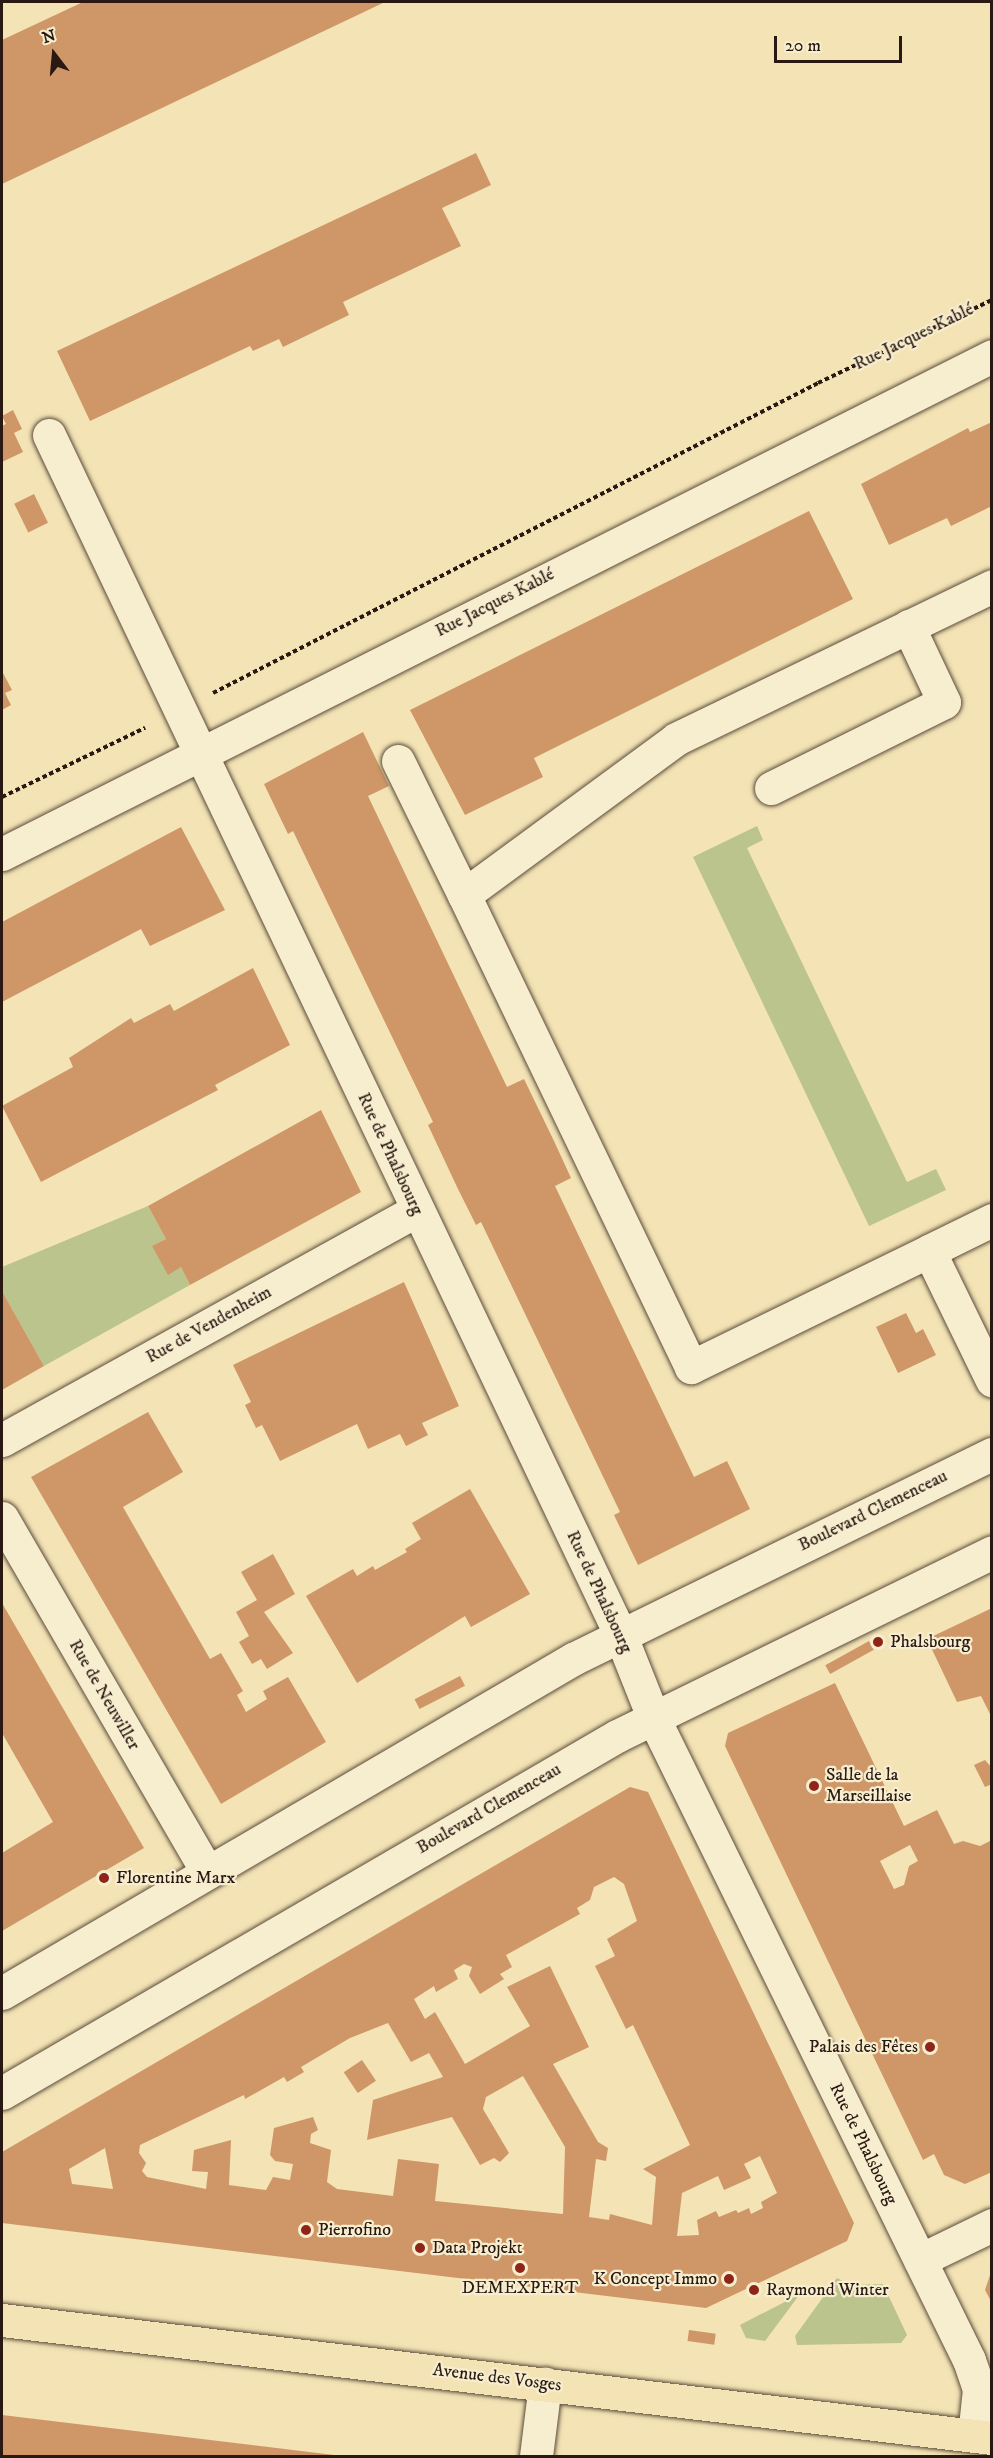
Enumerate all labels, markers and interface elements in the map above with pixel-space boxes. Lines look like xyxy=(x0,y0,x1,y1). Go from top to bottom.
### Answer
north arrow xyxy=(24,24,84,84)
scale bar xyxy=(777,24,904,62)
text: N xyxy=(40,25,58,48)
text: 20 m xyxy=(785,35,821,57)
street label: Rue Jacques Kablé xyxy=(851,299,977,375)
street label: Rue Jacques Kablé xyxy=(432,564,558,642)
street label: Rue de Phalsbourg xyxy=(352,1089,428,1219)
street label: Rue de Vendenheim xyxy=(142,1282,276,1368)
street label: Boulevard Clemenceau xyxy=(795,1466,951,1556)
street label: Rue de Phalsbourg xyxy=(561,1527,637,1657)
place label: Phalsbourg xyxy=(890,1631,970,1653)
marker: Phalsbourg xyxy=(871,1635,885,1649)
street label: Rue de Neuwiller xyxy=(64,1636,144,1754)
street label: Boulevard Clemenceau xyxy=(413,1759,565,1859)
place label: Salle de la Marseillaise xyxy=(826,1765,911,1808)
marker: Salle de la Marseillaise xyxy=(807,1779,821,1793)
place label: Florentine Marx xyxy=(116,1867,235,1889)
marker: Florentine Marx xyxy=(97,1871,111,1885)
place label: Palais des Fêtes xyxy=(809,2036,918,2058)
marker: Palais des Fêtes xyxy=(923,2040,937,2054)
street label: Rue de Phalsbourg xyxy=(824,2080,902,2208)
place label: Pierrofino xyxy=(318,2219,391,2241)
marker: Pierrofino xyxy=(299,2223,313,2237)
place label: Data Projekt xyxy=(432,2237,523,2259)
marker: Data Projekt xyxy=(413,2241,427,2255)
marker: DEMEXPERT xyxy=(513,2261,527,2275)
place label: K Concept Immo xyxy=(593,2268,717,2290)
marker: K Concept Immo xyxy=(722,2272,736,2286)
place label: DEMEXPERT xyxy=(462,2277,578,2299)
place label: Raymond Winter xyxy=(766,2279,889,2301)
marker: Raymond Winter xyxy=(747,2283,761,2297)
street label: Avenue des Vosges xyxy=(431,2359,563,2397)

